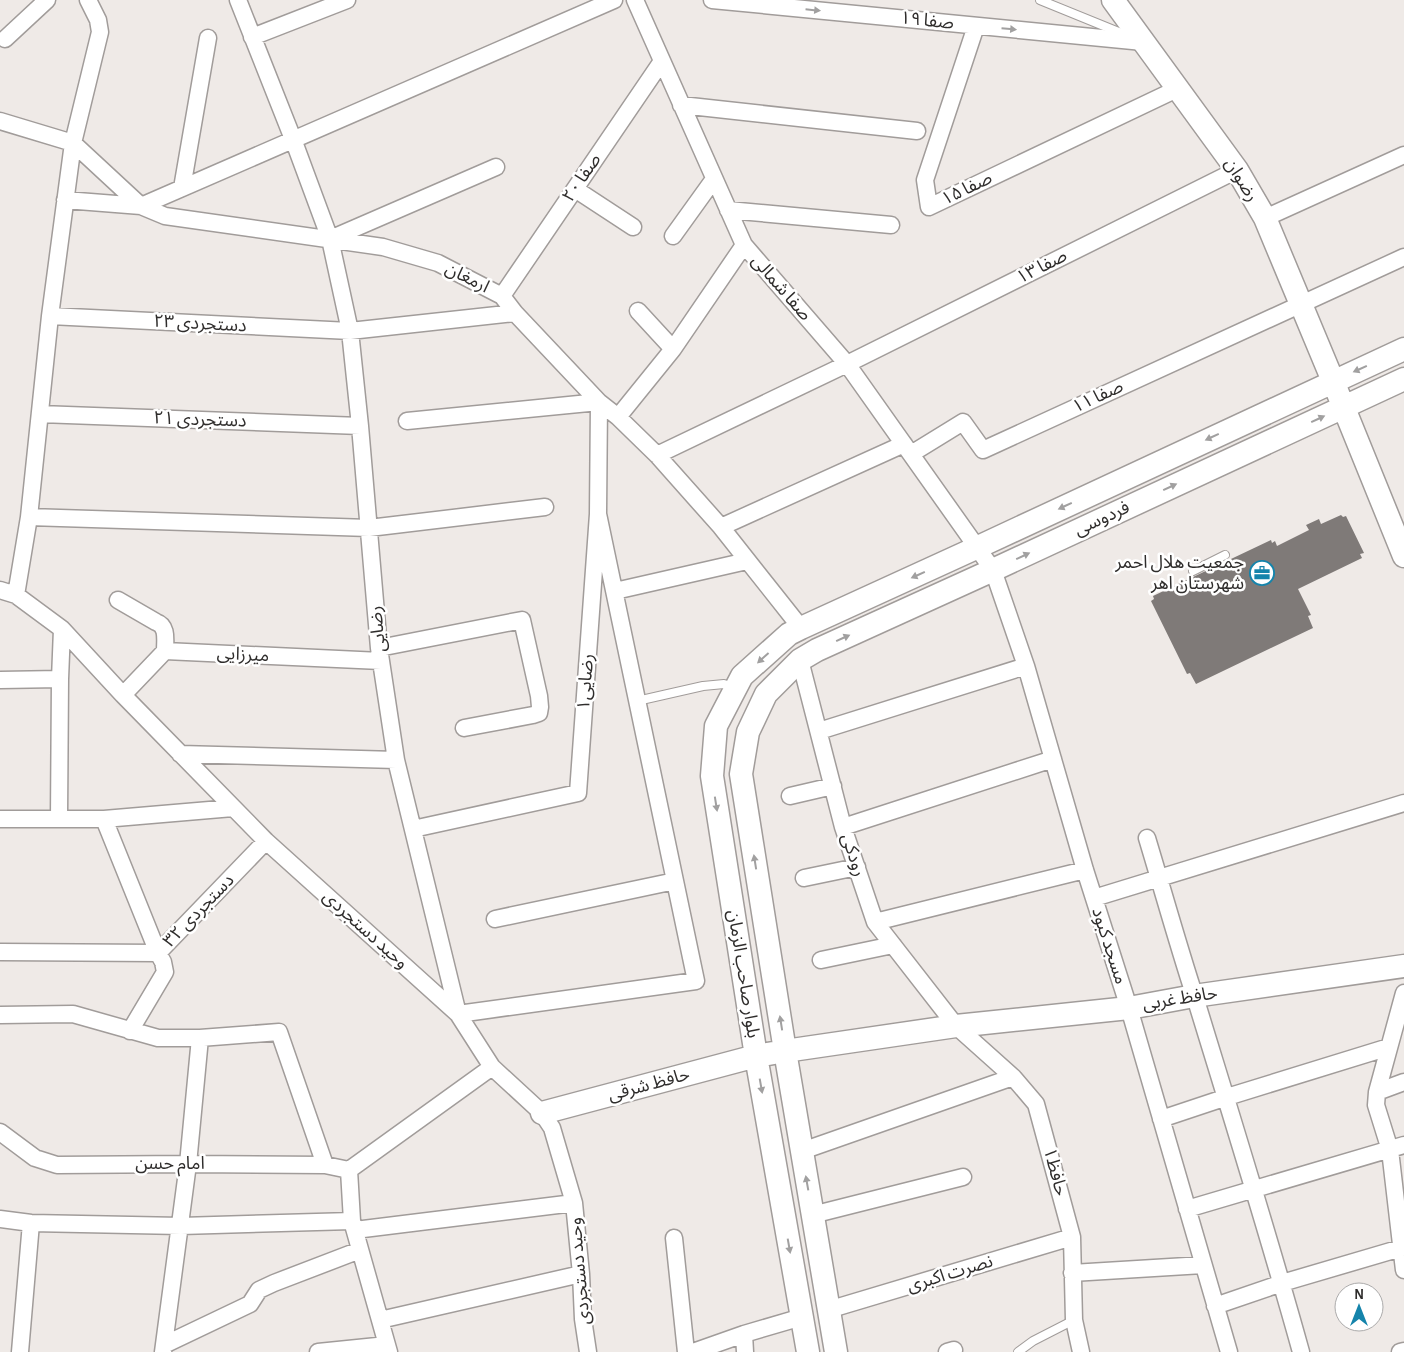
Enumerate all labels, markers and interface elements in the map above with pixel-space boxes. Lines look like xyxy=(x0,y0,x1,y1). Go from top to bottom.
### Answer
one-way arrow xyxy=(805,6,821,14)
street label: صفا ۱۹ xyxy=(899,9,955,33)
one-way arrow xyxy=(1001,25,1017,33)
street label: صفا ۲۰ xyxy=(559,151,605,205)
street label: رضوان xyxy=(1220,155,1261,205)
street label: صفا ۱۵ xyxy=(939,169,995,209)
street label: صفا ۱۳ xyxy=(1014,247,1070,287)
street label: صفا شمالی xyxy=(747,252,814,325)
street label: ارمغان xyxy=(442,259,492,297)
street label: دستجردی ۲۳ xyxy=(153,313,247,336)
one-way arrow xyxy=(1353,365,1367,373)
street label: صفا ۱۱ xyxy=(1070,377,1126,417)
street label: دستجردی ۲۱ xyxy=(153,409,247,432)
one-way arrow xyxy=(1311,415,1325,423)
one-way arrow xyxy=(1205,434,1219,442)
one-way arrow xyxy=(1163,483,1178,492)
street label: فردوسی xyxy=(1072,498,1133,540)
one-way arrow xyxy=(1058,503,1072,511)
one-way arrow xyxy=(1016,552,1030,560)
place label: جمعیت هلال احمر شهرستان اهر xyxy=(1114,554,1244,594)
office icon: جمعیت هلال احمر شهرستان اهر xyxy=(1249,560,1275,586)
one-way arrow xyxy=(911,571,925,579)
street label: رضایی xyxy=(367,605,390,653)
one-way arrow xyxy=(836,633,850,641)
street label: میرزایی xyxy=(216,645,270,666)
one-way arrow xyxy=(757,652,769,664)
street label: رضایی۱ xyxy=(575,653,598,711)
one-way arrow xyxy=(712,797,720,813)
street label: رودکی xyxy=(837,831,868,879)
one-way arrow xyxy=(751,854,759,870)
street label: دستجردی ۳۲ xyxy=(160,871,239,952)
street label: وحید دستجردی xyxy=(318,887,411,973)
street label: مسجد کبود xyxy=(1087,905,1130,987)
street label: بلوار صاحب الزمان xyxy=(723,909,762,1040)
street label: حافظ غربی xyxy=(1141,984,1219,1015)
one-way arrow xyxy=(776,1014,784,1030)
street label: حافظ شرقی xyxy=(606,1065,692,1106)
one-way arrow xyxy=(757,1078,765,1094)
street label: حافظ۱ xyxy=(1040,1146,1070,1198)
street label: امام حسن xyxy=(135,1155,205,1177)
one-way arrow xyxy=(803,1175,811,1191)
street label: وحید دستجردی xyxy=(566,1217,595,1325)
one-way arrow xyxy=(786,1238,794,1254)
street label: نصرت اکبری xyxy=(905,1252,995,1297)
north arrow xyxy=(1334,1282,1384,1332)
text: N xyxy=(1354,1288,1364,1302)

